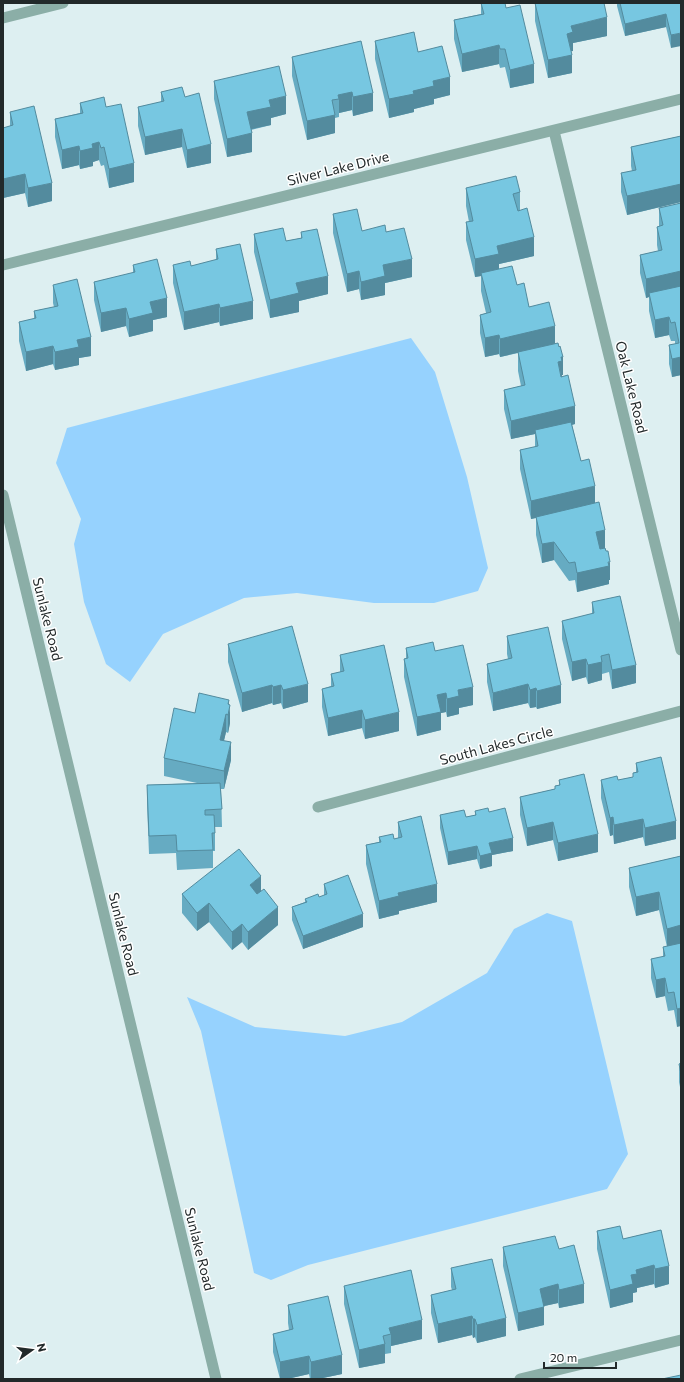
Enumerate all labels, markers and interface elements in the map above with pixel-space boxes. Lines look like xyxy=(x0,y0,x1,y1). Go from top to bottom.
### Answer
street label: Silver Lake Drive xyxy=(285,147,391,189)
street label: Oak Lake Road xyxy=(612,339,652,435)
street label: Sunlake Road xyxy=(29,576,67,662)
street label: South Lakes Circle xyxy=(438,722,554,768)
street label: Sunlake Road xyxy=(105,891,143,977)
street label: Sunlake Road xyxy=(181,1206,219,1292)
north arrow xyxy=(12,1330,52,1370)
text: N xyxy=(35,1342,49,1353)
scale bar xyxy=(544,1344,616,1370)
text: 20 m xyxy=(550,1350,577,1364)

